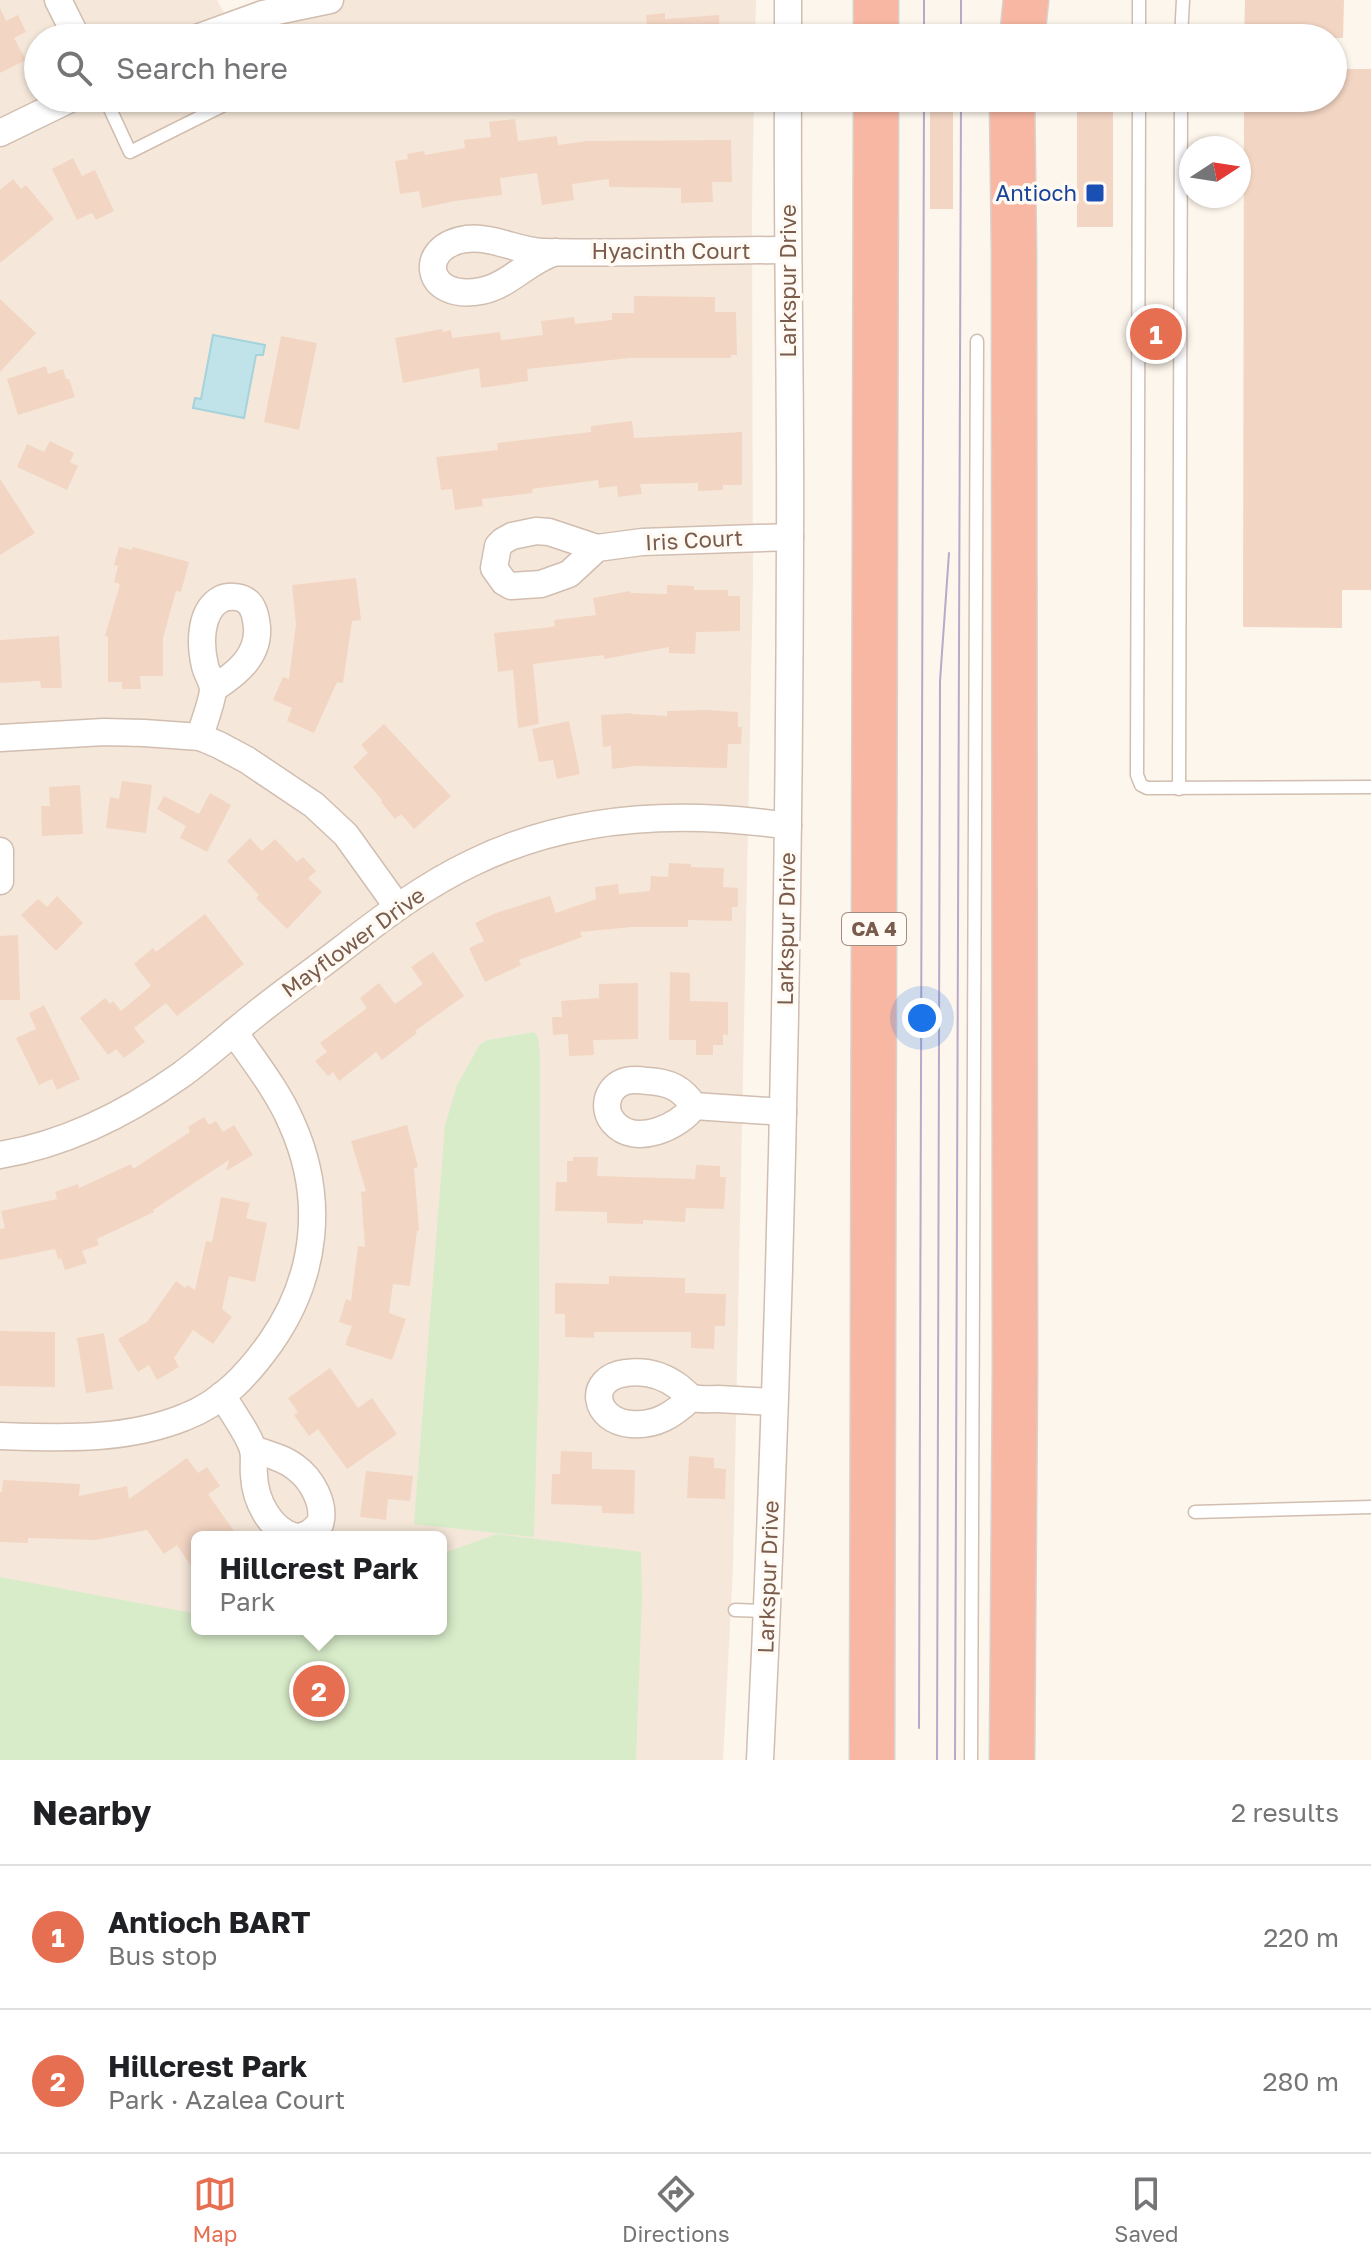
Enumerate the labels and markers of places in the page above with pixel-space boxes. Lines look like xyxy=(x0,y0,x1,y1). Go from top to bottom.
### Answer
place label: Antioch xyxy=(996,179,1077,206)
marker: Antioch xyxy=(1084,182,1106,204)
pin: 1 xyxy=(1130,304,1182,364)
pin: 2 xyxy=(293,1661,345,1721)

